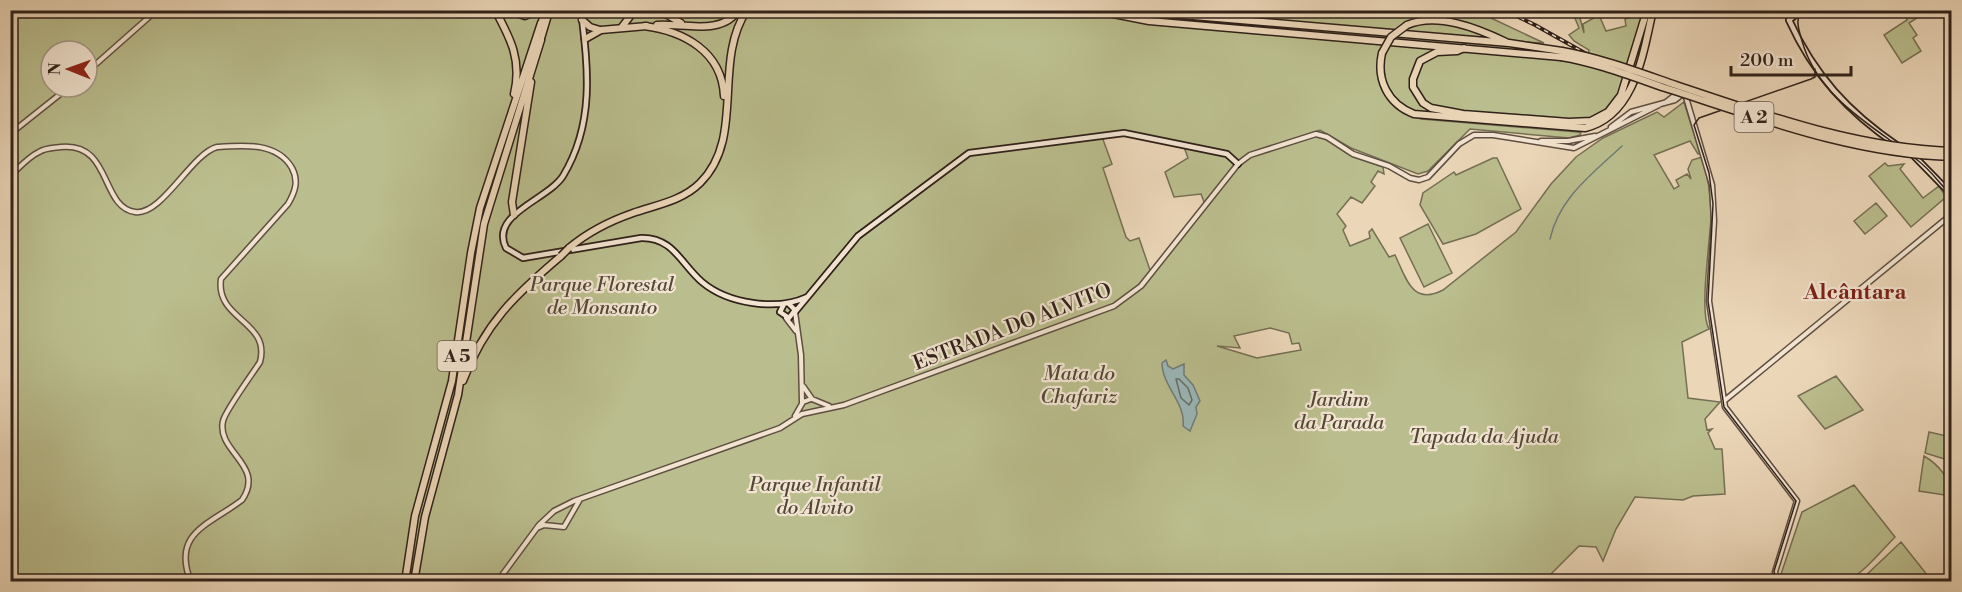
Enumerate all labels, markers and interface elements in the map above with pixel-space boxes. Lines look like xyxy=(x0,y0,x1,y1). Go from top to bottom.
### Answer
north arrow xyxy=(39,39,99,99)
scale bar xyxy=(1731,39,1851,77)
text: 200 m xyxy=(1740,49,1794,72)
text: N xyxy=(45,62,65,75)
road number: A 2 xyxy=(1734,102,1774,132)
park label: Parque Florestal de Monsanto xyxy=(529,273,675,321)
street label: ESTRADA DO ALVITO xyxy=(910,278,1115,377)
district label: Alcântara xyxy=(1803,279,1908,306)
road number: A 5 xyxy=(438,341,476,371)
park label: Mata do Chafariz xyxy=(1040,362,1118,410)
park label: Jardim da Parada xyxy=(1294,388,1385,436)
park label: Tapada da Ajuda xyxy=(1409,425,1560,450)
park label: Parque Infantil do Alvito xyxy=(748,473,881,521)

